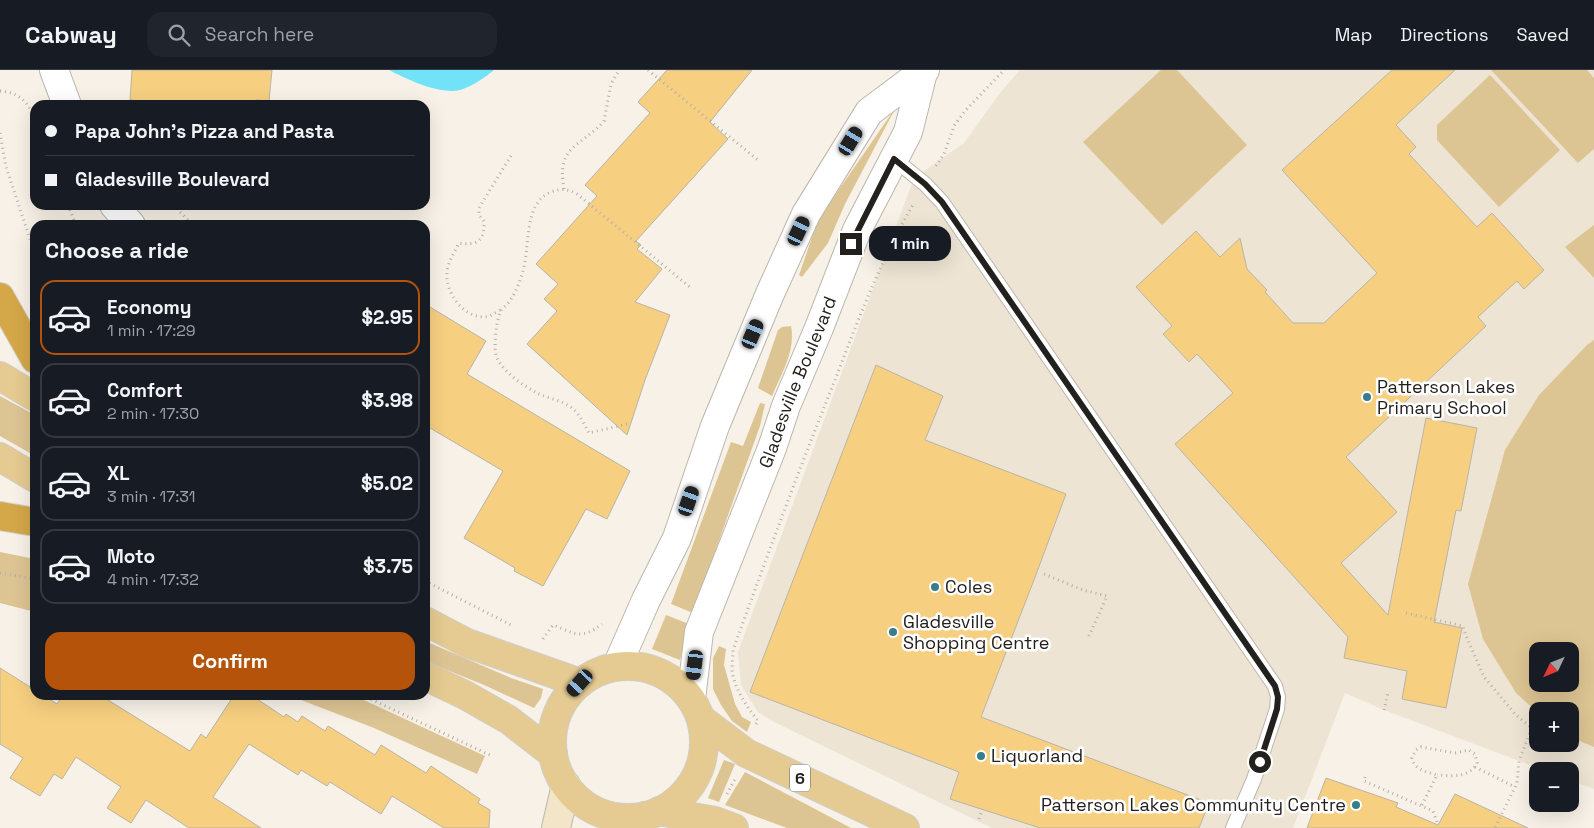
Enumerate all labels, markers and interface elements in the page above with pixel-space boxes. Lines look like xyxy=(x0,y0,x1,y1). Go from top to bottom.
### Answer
search box xyxy=(147,12,497,57)
text: Cabway xyxy=(25,19,117,50)
icon: search xyxy=(165,21,193,49)
text: Search here xyxy=(205,22,314,47)
text: Map xyxy=(1335,23,1372,46)
text: Directions xyxy=(1400,23,1489,46)
text: Saved xyxy=(1517,23,1569,46)
text: Papa John's Pizza and Pasta xyxy=(75,119,334,144)
car xyxy=(836,124,865,158)
text: Gladesville Boulevard xyxy=(75,167,270,192)
car xyxy=(785,214,812,248)
callout: 1 min xyxy=(868,226,951,262)
route end xyxy=(840,233,862,255)
text: 1 min xyxy=(890,233,930,254)
text: Choose a ride xyxy=(45,236,189,264)
street label: Gladesville Boulevard xyxy=(753,293,841,471)
icon: car xyxy=(47,295,92,340)
text: Economy xyxy=(107,295,191,320)
text: $2.95 xyxy=(361,305,413,330)
car xyxy=(740,317,765,351)
text: 1 min · 17:29 xyxy=(107,320,196,341)
place label: Patterson Lakes Primary School xyxy=(1377,375,1515,419)
icon: car xyxy=(47,378,92,423)
text: Comfort xyxy=(107,378,183,403)
text: $3.98 xyxy=(361,388,413,413)
marker: Patterson Lakes Primary School xyxy=(1361,391,1373,403)
text: 2 min · 17:30 xyxy=(107,403,199,424)
icon: car xyxy=(47,461,92,506)
text: XL xyxy=(107,461,130,486)
text: $5.02 xyxy=(361,471,413,496)
car xyxy=(677,484,700,518)
text: 3 min · 17:31 xyxy=(107,486,195,507)
icon: car xyxy=(47,544,92,589)
text: Moto xyxy=(107,544,155,569)
text: $3.75 xyxy=(363,554,413,579)
text: 4 min · 17:32 xyxy=(107,569,199,590)
place label: Coles xyxy=(945,575,992,598)
marker: Coles xyxy=(929,581,941,593)
place label: Gladesville Shopping Centre xyxy=(903,610,1049,654)
marker: Gladesville Shopping Centre xyxy=(887,626,899,638)
button: Confirm xyxy=(45,632,415,690)
north arrow xyxy=(1529,642,1579,692)
map controls xyxy=(1529,642,1579,812)
car xyxy=(685,649,704,681)
car xyxy=(564,667,595,699)
button: + xyxy=(1529,702,1579,752)
place label: Liquorland xyxy=(991,744,1083,767)
marker: Liquorland xyxy=(975,750,987,762)
route start xyxy=(1249,751,1271,773)
button: − xyxy=(1529,762,1579,812)
road number: 6 xyxy=(790,764,810,791)
place label: Patterson Lakes Community Centre xyxy=(1041,793,1346,816)
marker: Patterson Lakes Community Centre xyxy=(1350,799,1362,811)

